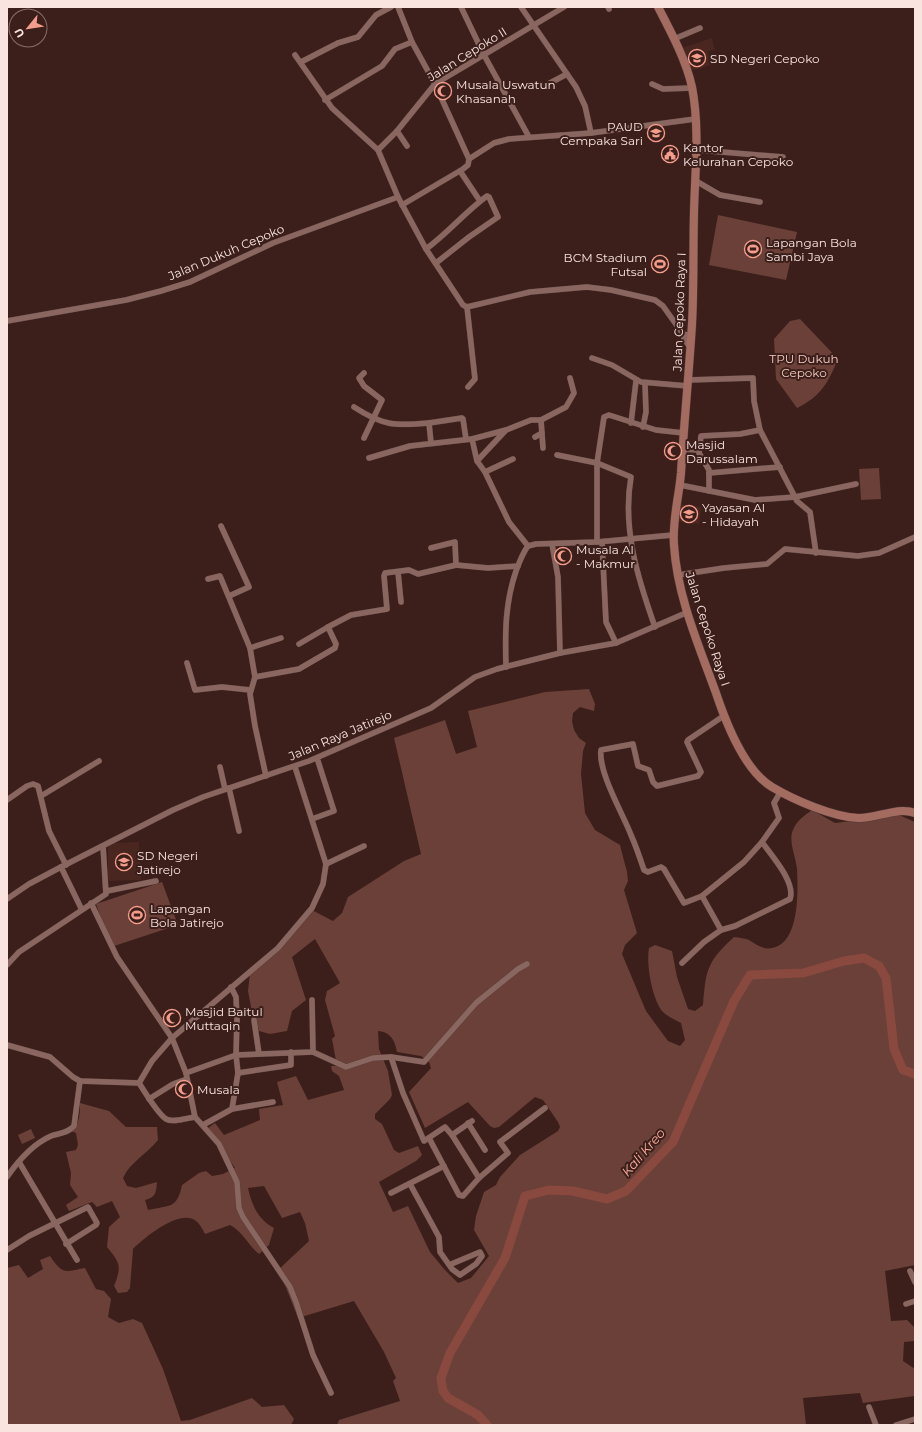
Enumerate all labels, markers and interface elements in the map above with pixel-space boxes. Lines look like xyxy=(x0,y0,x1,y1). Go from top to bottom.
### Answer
north arrow xyxy=(8,8,48,48)
street label: Jalan Cepoko II xyxy=(424,24,509,85)
text: U xyxy=(11,26,28,40)
school or university icon: SD Negeri Cepoko xyxy=(687,48,707,68)
place label: SD Negeri Cepoko xyxy=(710,51,820,66)
place label: Musala Uswatun Khasanah xyxy=(456,77,556,106)
mosque icon: Musala Uswatun Khasanah xyxy=(433,81,453,101)
place label: PAUD Cempaka Sari xyxy=(560,119,643,148)
school or university icon: PAUD Cempaka Sari xyxy=(646,123,666,143)
place label: Kantor Kelurahan Cepoko xyxy=(683,140,793,169)
public building icon: Kantor Kelurahan Cepoko xyxy=(660,144,680,164)
street label: Jalan Dukuh Cepoko xyxy=(165,221,286,284)
place label: Lapangan Bola Sambi Jaya xyxy=(766,235,857,264)
sports icon: Lapangan Bola Sambi Jaya xyxy=(743,239,763,259)
place label: BCM Stadium Futsal xyxy=(564,250,647,279)
street label: Jalan Cepoko Raya I xyxy=(669,252,689,373)
sports icon: BCM Stadium Futsal xyxy=(650,254,670,274)
park label: TPU Dukuh Cepoko xyxy=(769,351,839,380)
place label: Masjid Darussalam xyxy=(686,437,758,466)
mosque icon: Masjid Darussalam xyxy=(663,441,683,461)
place label: Yayasan Al - Hidayah xyxy=(702,500,765,529)
school or university icon: Yayasan Al - Hidayah xyxy=(679,504,699,524)
place label: Musala Al - Makmur xyxy=(576,542,635,571)
mosque icon: Musala Al - Makmur xyxy=(553,546,573,566)
street label: Jalan Cepoko Raya I xyxy=(682,569,734,688)
street label: Jalan Raya Jatirejo xyxy=(285,707,394,764)
place label: SD Negeri Jatirejo xyxy=(136,848,198,877)
school or university icon: SD Negeri Jatirejo xyxy=(114,852,134,872)
place label: Lapangan Bola Jatirejo xyxy=(150,901,224,930)
sports icon: Lapangan Bola Jatirejo xyxy=(127,905,147,925)
place label: Masjid Baitul Muttaqin xyxy=(185,1004,263,1033)
mosque icon: Masjid Baitul Muttaqin xyxy=(162,1008,182,1028)
mosque icon: Musala xyxy=(174,1079,194,1099)
place label: Musala xyxy=(197,1082,240,1097)
water label: Kali Kreo xyxy=(618,1125,668,1179)

